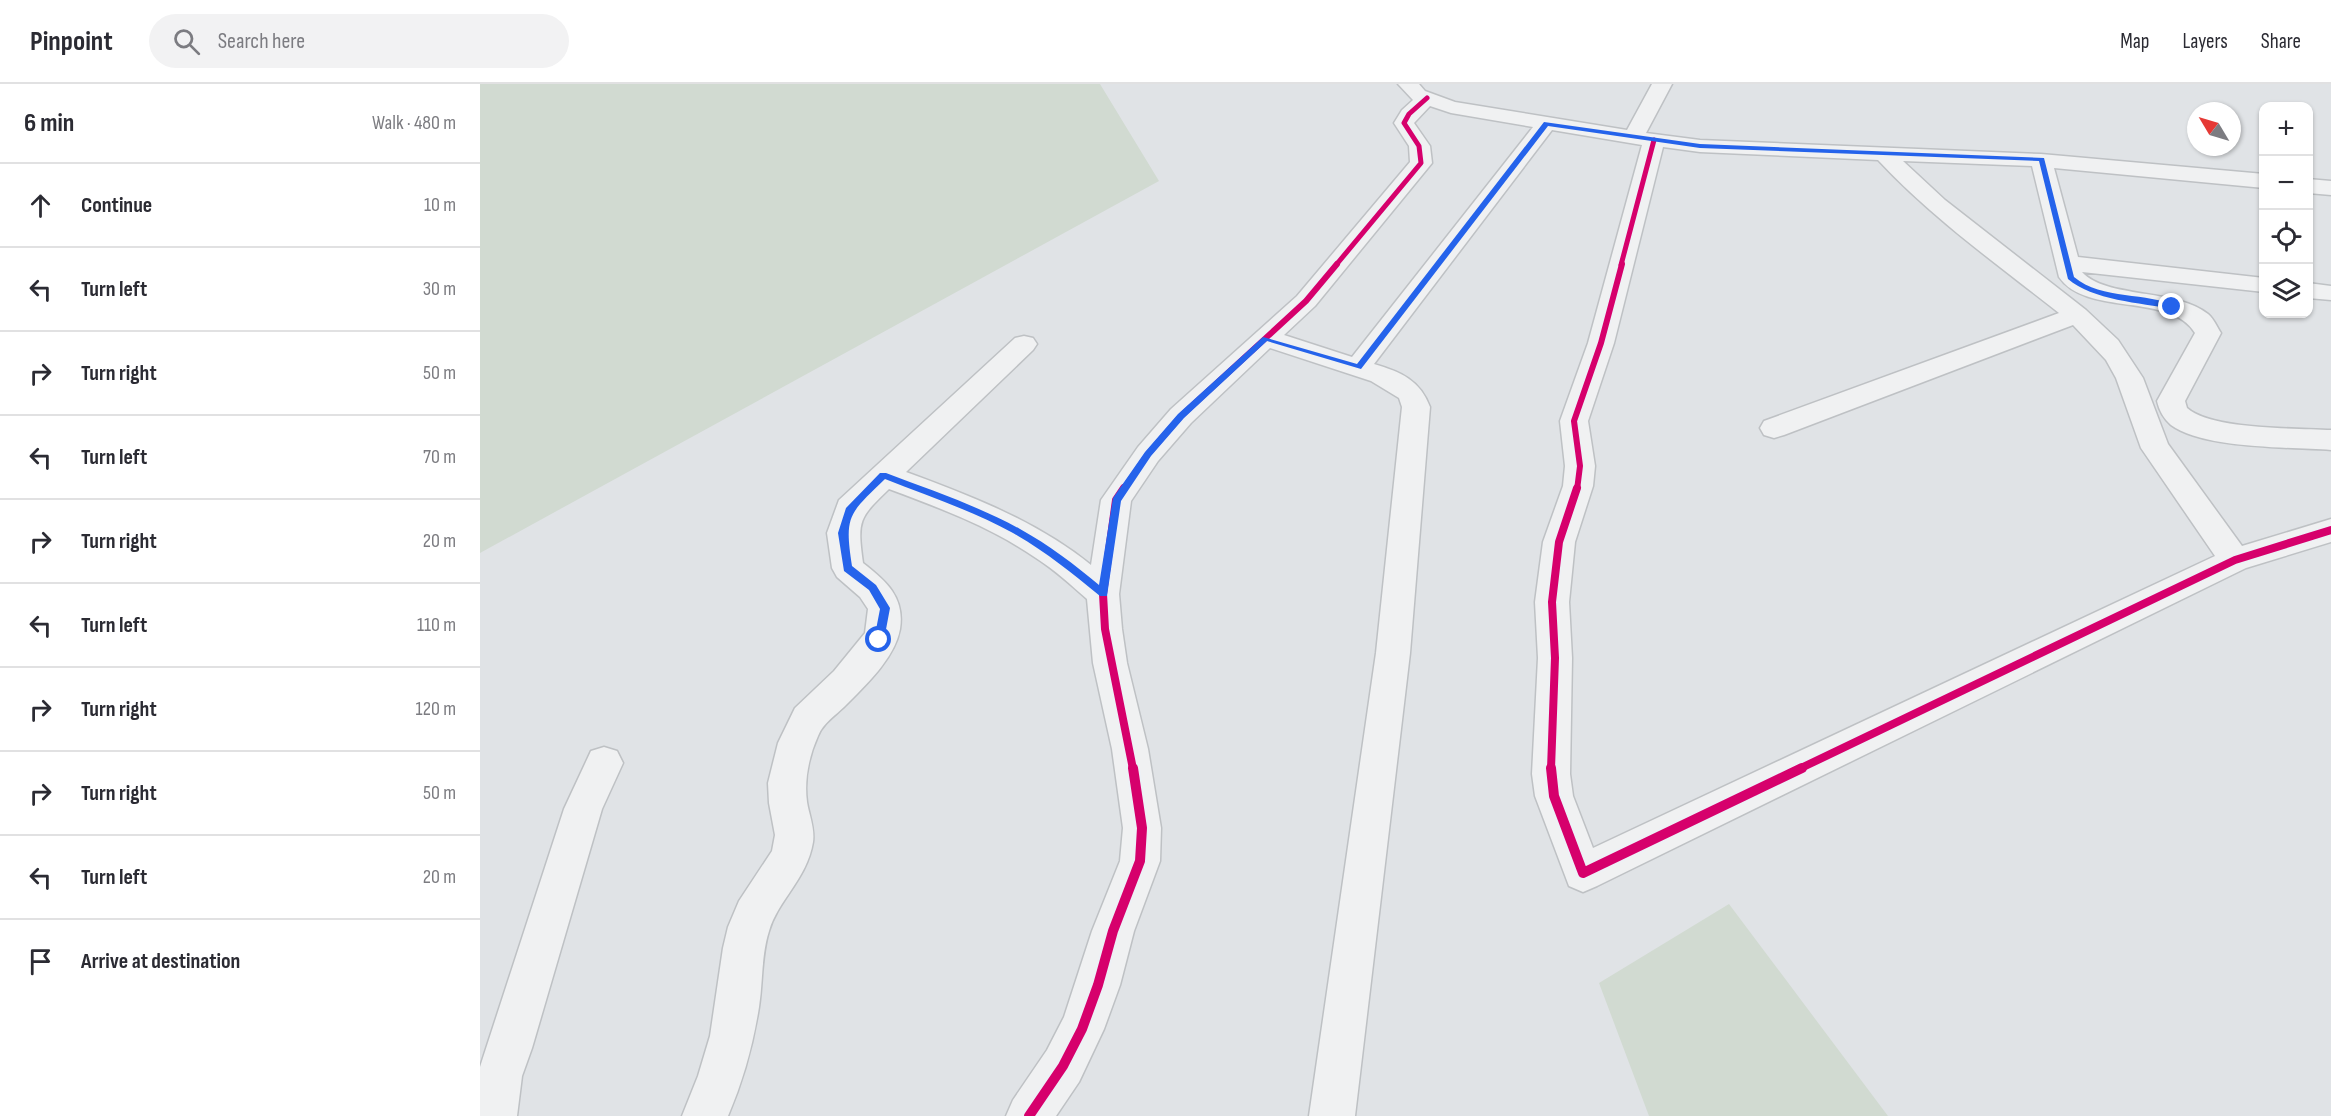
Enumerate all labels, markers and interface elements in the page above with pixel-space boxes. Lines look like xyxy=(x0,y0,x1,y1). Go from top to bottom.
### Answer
search box xyxy=(149,14,569,68)
text: Pinpoint xyxy=(30,25,113,58)
icon: search xyxy=(170,25,203,58)
text: Search here xyxy=(218,28,305,55)
text: Map xyxy=(2120,29,2149,54)
text: Layers xyxy=(2182,29,2228,54)
text: Share xyxy=(2261,29,2301,54)
north arrow xyxy=(2187,102,2241,156)
map controls xyxy=(2259,102,2313,318)
button: + xyxy=(2259,102,2313,156)
text: 6 min xyxy=(24,108,74,139)
text: Walk · 480 m xyxy=(372,111,456,135)
button: − xyxy=(2259,156,2313,210)
icon: ahead xyxy=(24,189,57,222)
text: Continue xyxy=(81,192,152,219)
text: 10 m xyxy=(424,193,456,217)
button: locate xyxy=(2259,210,2313,264)
button: layers xyxy=(2259,264,2313,318)
icon: left xyxy=(24,273,57,306)
text: Turn left xyxy=(81,276,147,303)
text: 30 m xyxy=(423,277,456,301)
route end xyxy=(2158,293,2184,319)
icon: right xyxy=(24,357,57,390)
text: Turn right xyxy=(81,360,157,387)
text: 50 m xyxy=(423,361,456,385)
icon: left xyxy=(24,441,57,474)
text: Turn left xyxy=(81,444,147,471)
text: 70 m xyxy=(423,445,456,469)
icon: right xyxy=(24,525,57,558)
text: Turn right xyxy=(81,528,157,555)
text: 20 m xyxy=(423,529,456,553)
icon: left xyxy=(24,609,57,642)
text: Turn left xyxy=(81,612,147,639)
text: 110 m xyxy=(417,613,456,637)
route start xyxy=(865,626,891,652)
icon: right xyxy=(24,693,57,726)
text: Turn right xyxy=(81,696,157,723)
text: 120 m xyxy=(416,697,456,721)
icon: right xyxy=(24,777,57,810)
text: Turn right xyxy=(81,780,157,807)
text: 50 m xyxy=(423,781,456,805)
icon: left xyxy=(24,861,57,894)
text: Turn left xyxy=(81,864,147,891)
text: 20 m xyxy=(423,865,456,889)
icon: arrive xyxy=(24,945,57,978)
text: Arrive at destination xyxy=(81,948,240,975)

